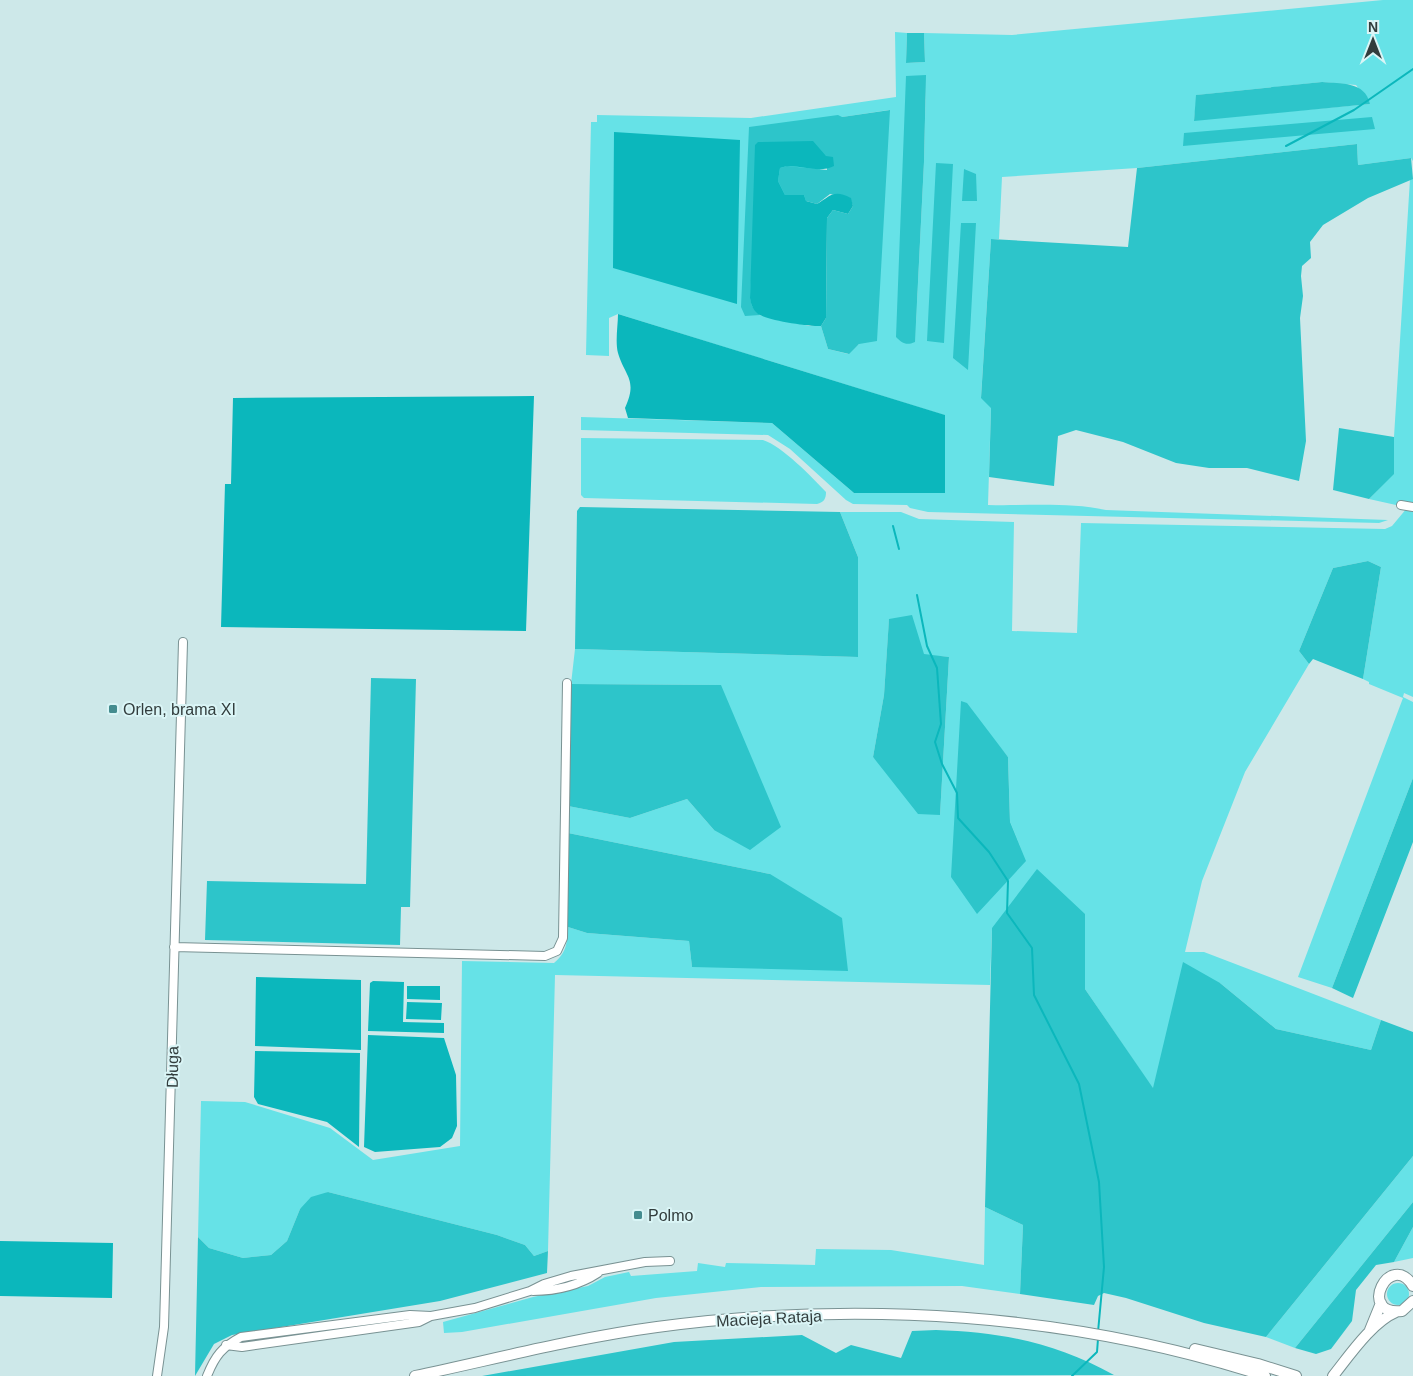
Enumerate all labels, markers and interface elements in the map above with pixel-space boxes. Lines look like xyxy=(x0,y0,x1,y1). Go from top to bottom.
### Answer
north arrow xyxy=(1348,15,1398,65)
text: N xyxy=(1368,19,1378,35)
place label: Orlen, brama XI xyxy=(123,701,236,718)
marker: Orlen, brama XI xyxy=(107,703,119,715)
street label: Długa xyxy=(164,1046,181,1088)
place label: Polmo xyxy=(648,1207,693,1224)
marker: Polmo xyxy=(632,1209,644,1221)
street label: Macieja Rataja xyxy=(716,1307,822,1330)

